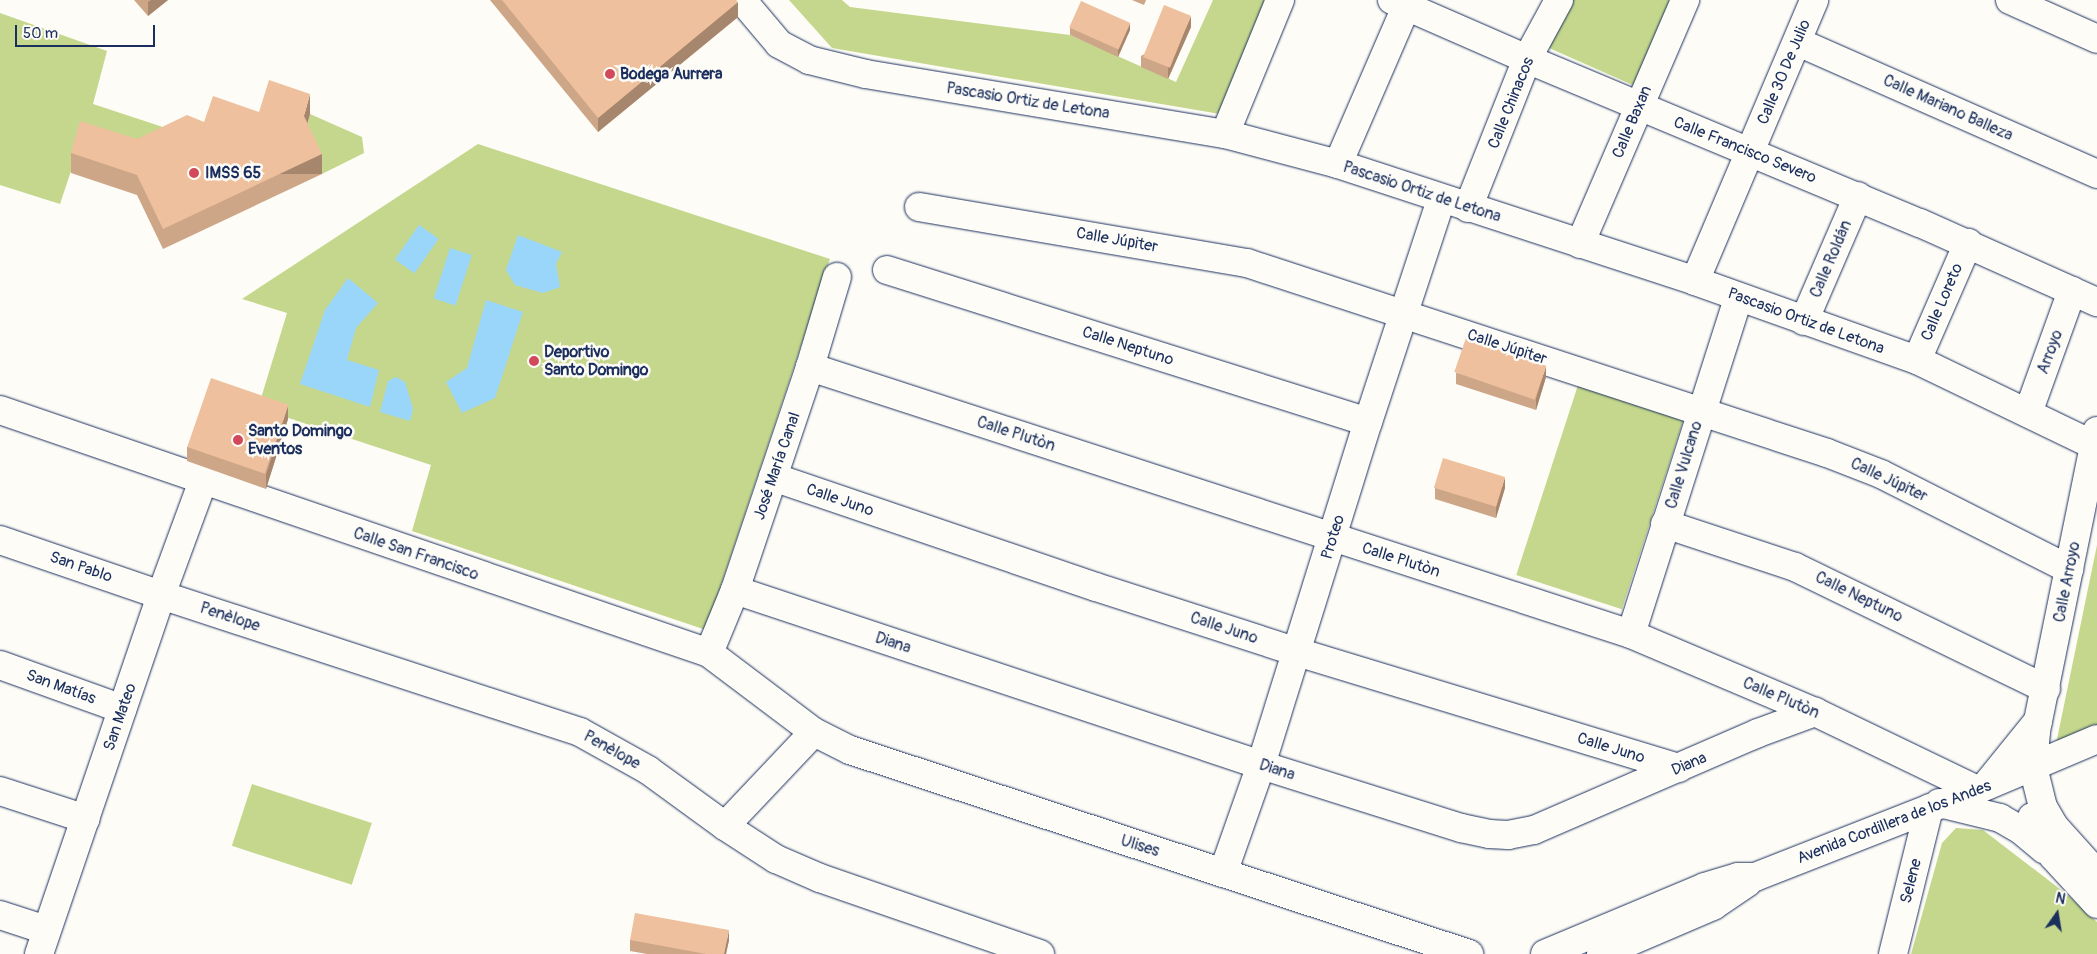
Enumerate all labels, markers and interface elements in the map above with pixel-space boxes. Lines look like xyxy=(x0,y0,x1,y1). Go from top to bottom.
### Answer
scale bar xyxy=(18,15,158,47)
street label: Calle 30 De Julio xyxy=(1753,17,1815,127)
text: 50 m xyxy=(23,24,58,43)
street label: Calle Chinacos xyxy=(1484,54,1538,152)
place label: Bodega Aurrera xyxy=(620,64,722,84)
marker: Bodega Aurrera xyxy=(604,68,616,80)
street label: Calle Mariano Balleza xyxy=(1880,71,2016,145)
street label: Pascasio Ortiz de Letona xyxy=(945,79,1111,123)
street label: Calle Baxan xyxy=(1608,83,1656,161)
street label: Calle Francisco Severo xyxy=(1671,113,1819,187)
street label: Pascasio Ortiz de Letona xyxy=(1341,157,1503,227)
place label: IMSS 65 xyxy=(205,163,261,183)
marker: IMSS 65 xyxy=(187,166,201,180)
street label: Calle Roldán xyxy=(1806,217,1856,301)
street label: Calle Júpiter xyxy=(1075,223,1159,257)
street label: Calle Loreto xyxy=(1917,260,1967,344)
street label: Pascasio Ortiz de Letona xyxy=(1725,284,1887,358)
street label: Calle Neptuno xyxy=(1080,322,1176,370)
street label: Calle Júpiter xyxy=(1465,325,1549,369)
street label: Arroyo xyxy=(2033,327,2067,377)
place label: Deportivo Santo Domingo xyxy=(544,342,648,380)
marker: Deportivo Santo Domingo xyxy=(528,355,540,367)
street label: José María Canal xyxy=(750,410,804,522)
street label: Calle Plutòn xyxy=(974,412,1058,456)
street label: Calle Vulcano xyxy=(1662,419,1706,511)
place label: Santo Domingo Eventos xyxy=(248,421,352,459)
marker: Santo Domingo Eventos xyxy=(232,434,244,446)
street label: Calle Júpiter xyxy=(1847,454,1931,506)
street label: Calle Juno xyxy=(804,480,876,520)
street label: Proteo xyxy=(1317,512,1349,562)
street label: Calle San Francisco xyxy=(351,524,481,584)
street label: Calle Plutòn xyxy=(1359,538,1443,582)
street label: Calle Arroyo xyxy=(2050,540,2084,624)
street label: San Pablo xyxy=(47,547,115,587)
street label: Calle Neptuno xyxy=(1812,568,1906,626)
street label: Penèlope xyxy=(198,598,262,636)
street label: Calle Juno xyxy=(1188,608,1260,648)
street label: Diana xyxy=(873,628,913,658)
street label: San Matías xyxy=(24,666,98,708)
street label: Calle Plutòn xyxy=(1740,673,1822,723)
street label: San Mateo xyxy=(99,681,141,753)
street label: Penèlope xyxy=(580,727,644,773)
street label: Calle Juno xyxy=(1575,729,1647,767)
street label: Diana xyxy=(1669,748,1709,780)
street label: Diana xyxy=(1257,755,1297,785)
street label: Avenida Cordillera de los Andes xyxy=(1794,776,1994,868)
street label: Ulises xyxy=(1118,831,1162,861)
street label: Selene xyxy=(1896,857,1926,905)
north arrow xyxy=(2032,889,2082,939)
text: N xyxy=(2054,890,2067,908)

